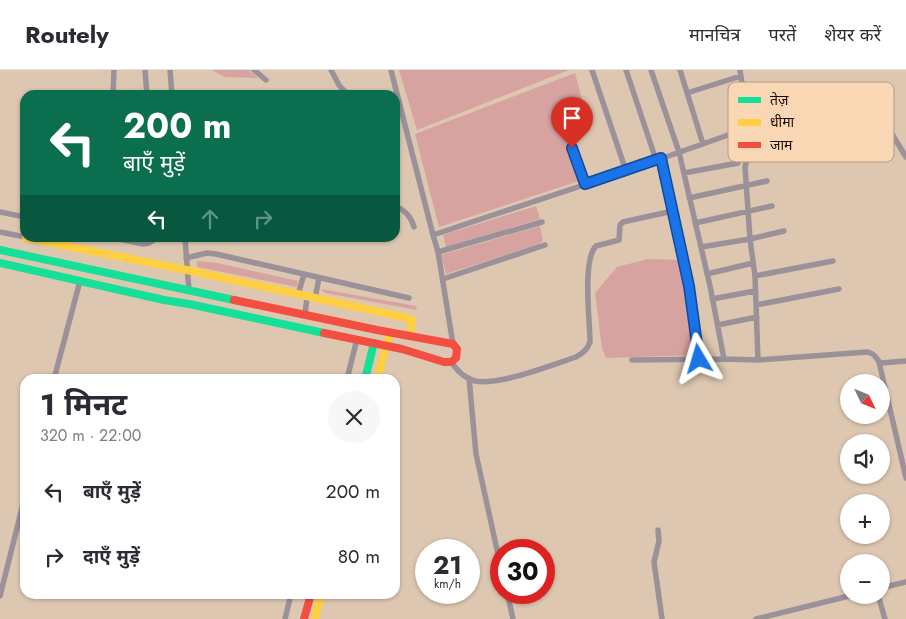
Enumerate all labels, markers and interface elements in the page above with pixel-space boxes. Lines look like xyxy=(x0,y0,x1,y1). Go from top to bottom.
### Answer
text: Routely xyxy=(25,17,109,52)
text: मानचित्र xyxy=(689,22,741,48)
text: परतें xyxy=(769,22,796,48)
text: शेयर करें xyxy=(824,22,881,48)
legend xyxy=(728,82,894,162)
text: तेज़ xyxy=(770,90,789,110)
pin xyxy=(551,97,593,148)
text: 200 m xyxy=(123,101,232,151)
icon: arrive xyxy=(558,104,586,132)
icon: left xyxy=(40,110,105,175)
text: धीमा xyxy=(770,112,795,132)
text: जाम xyxy=(770,135,793,155)
text: बाएँ मुड़ें xyxy=(123,147,185,179)
icon: left xyxy=(143,205,171,233)
icon: ahead xyxy=(196,205,224,233)
icon: right xyxy=(249,205,277,233)
position arrow xyxy=(672,332,724,384)
north arrow xyxy=(840,374,890,424)
map controls xyxy=(840,374,890,604)
text: 1 मिनट xyxy=(40,383,127,426)
button: close xyxy=(328,391,380,443)
text: 320 m · 22:00 xyxy=(40,424,141,447)
button: sound xyxy=(840,434,890,484)
icon: left xyxy=(40,478,68,506)
text: बाएँ मुड़ें xyxy=(83,478,141,505)
text: 200 m xyxy=(326,478,380,505)
button: + xyxy=(840,494,890,544)
speed limit sign: 30 xyxy=(490,539,555,604)
icon: right xyxy=(40,543,68,571)
text: दाएँ मुड़ें xyxy=(83,543,140,570)
text: 80 m xyxy=(338,543,380,570)
text: 21 xyxy=(433,547,462,583)
button: − xyxy=(840,554,890,604)
text: km/h xyxy=(434,575,461,593)

